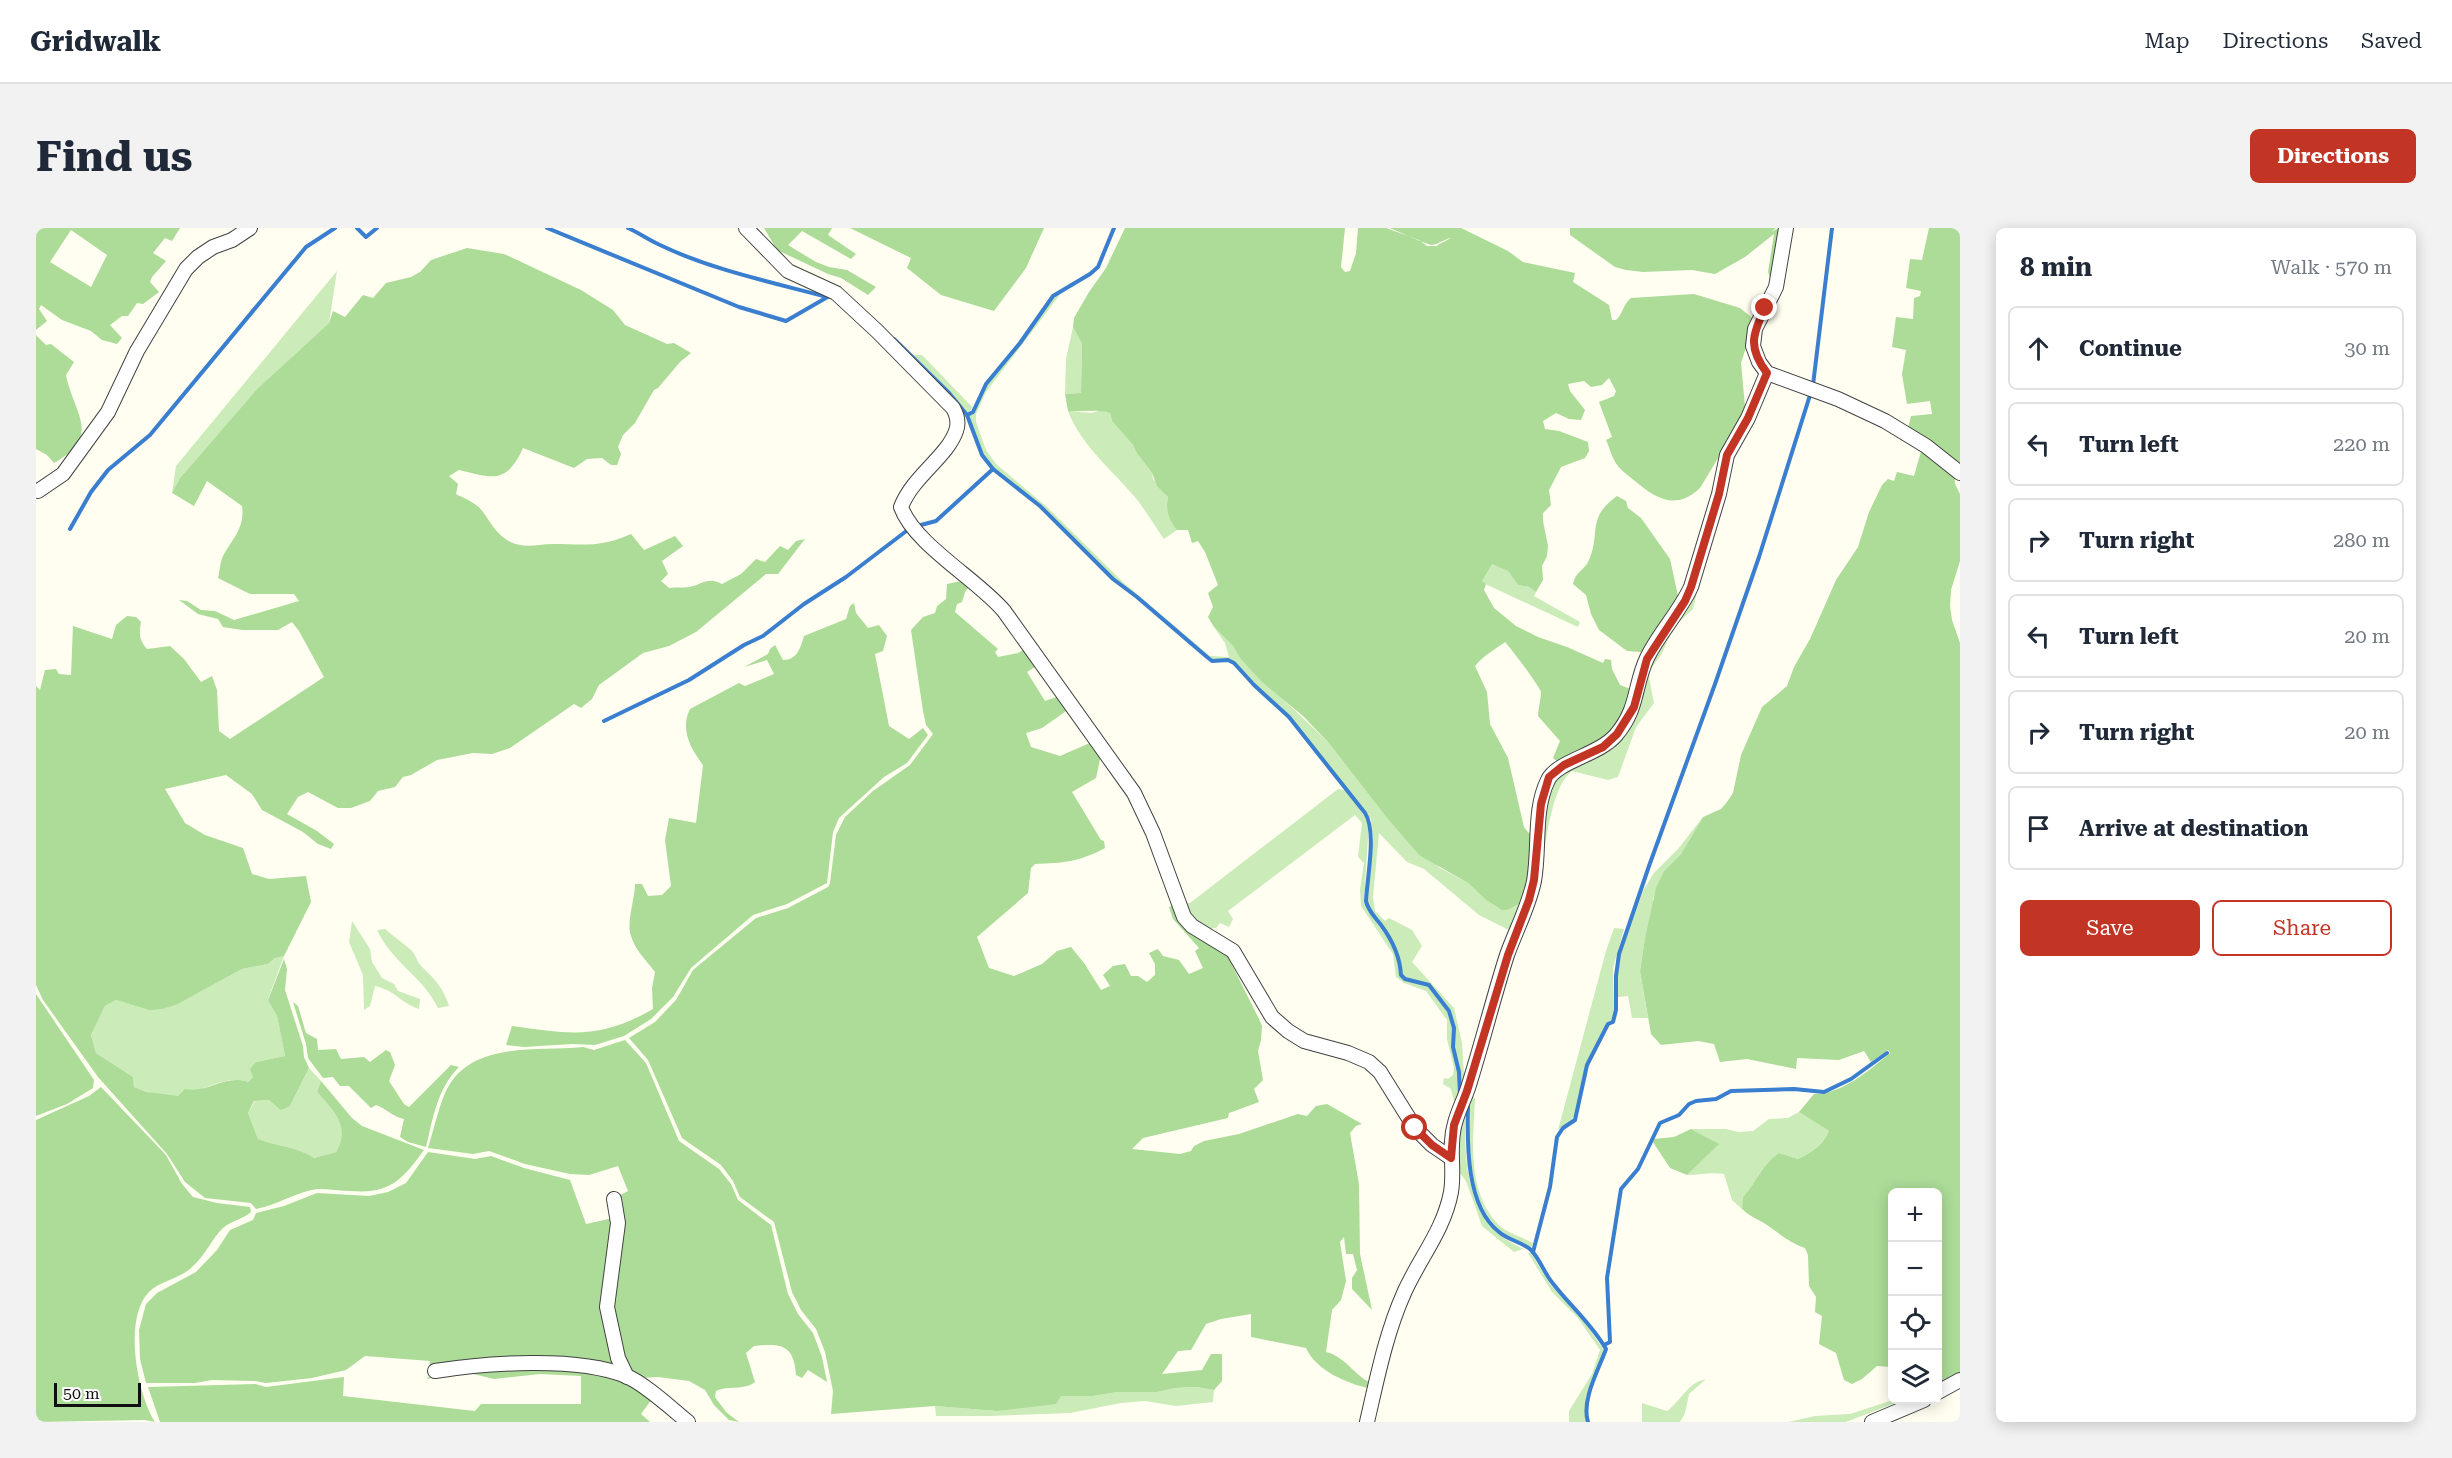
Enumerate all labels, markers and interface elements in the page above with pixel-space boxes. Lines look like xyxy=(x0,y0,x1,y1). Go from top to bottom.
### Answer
text: Gridwalk xyxy=(30,25,161,58)
text: Map xyxy=(2145,29,2189,53)
text: Directions xyxy=(2222,29,2328,53)
text: Saved xyxy=(2361,29,2422,53)
button: Directions xyxy=(2250,129,2416,183)
text: Find us xyxy=(36,132,193,181)
text: 8 min xyxy=(2020,252,2092,282)
text: Walk · 570 m xyxy=(2271,255,2392,279)
route end xyxy=(1751,294,1777,320)
icon: ahead xyxy=(2022,332,2055,365)
text: Continue xyxy=(2079,336,2182,361)
text: 30 m xyxy=(2344,336,2390,360)
icon: left xyxy=(2022,428,2055,461)
text: Turn left xyxy=(2079,432,2179,457)
text: 220 m xyxy=(2333,432,2390,456)
icon: right xyxy=(2022,524,2055,557)
text: Turn right xyxy=(2079,528,2194,553)
text: 280 m xyxy=(2333,528,2390,552)
icon: left xyxy=(2022,620,2055,653)
text: Turn left xyxy=(2079,624,2179,649)
text: 20 m xyxy=(2344,624,2390,648)
icon: right xyxy=(2022,716,2055,749)
text: Turn right xyxy=(2079,720,2194,745)
text: 20 m xyxy=(2344,720,2390,744)
icon: arrive xyxy=(2022,812,2055,845)
text: Arrive at destination xyxy=(2079,816,2308,841)
button: Save xyxy=(2020,900,2200,956)
button: Share xyxy=(2212,900,2392,956)
route start xyxy=(1401,1114,1427,1140)
map controls xyxy=(1888,1188,1942,1404)
button: + xyxy=(1888,1188,1942,1242)
button: − xyxy=(1888,1242,1942,1296)
button: locate xyxy=(1888,1296,1942,1350)
button: layers xyxy=(1888,1350,1942,1404)
scale bar xyxy=(54,1380,141,1408)
text: 50 m xyxy=(63,1384,100,1403)

